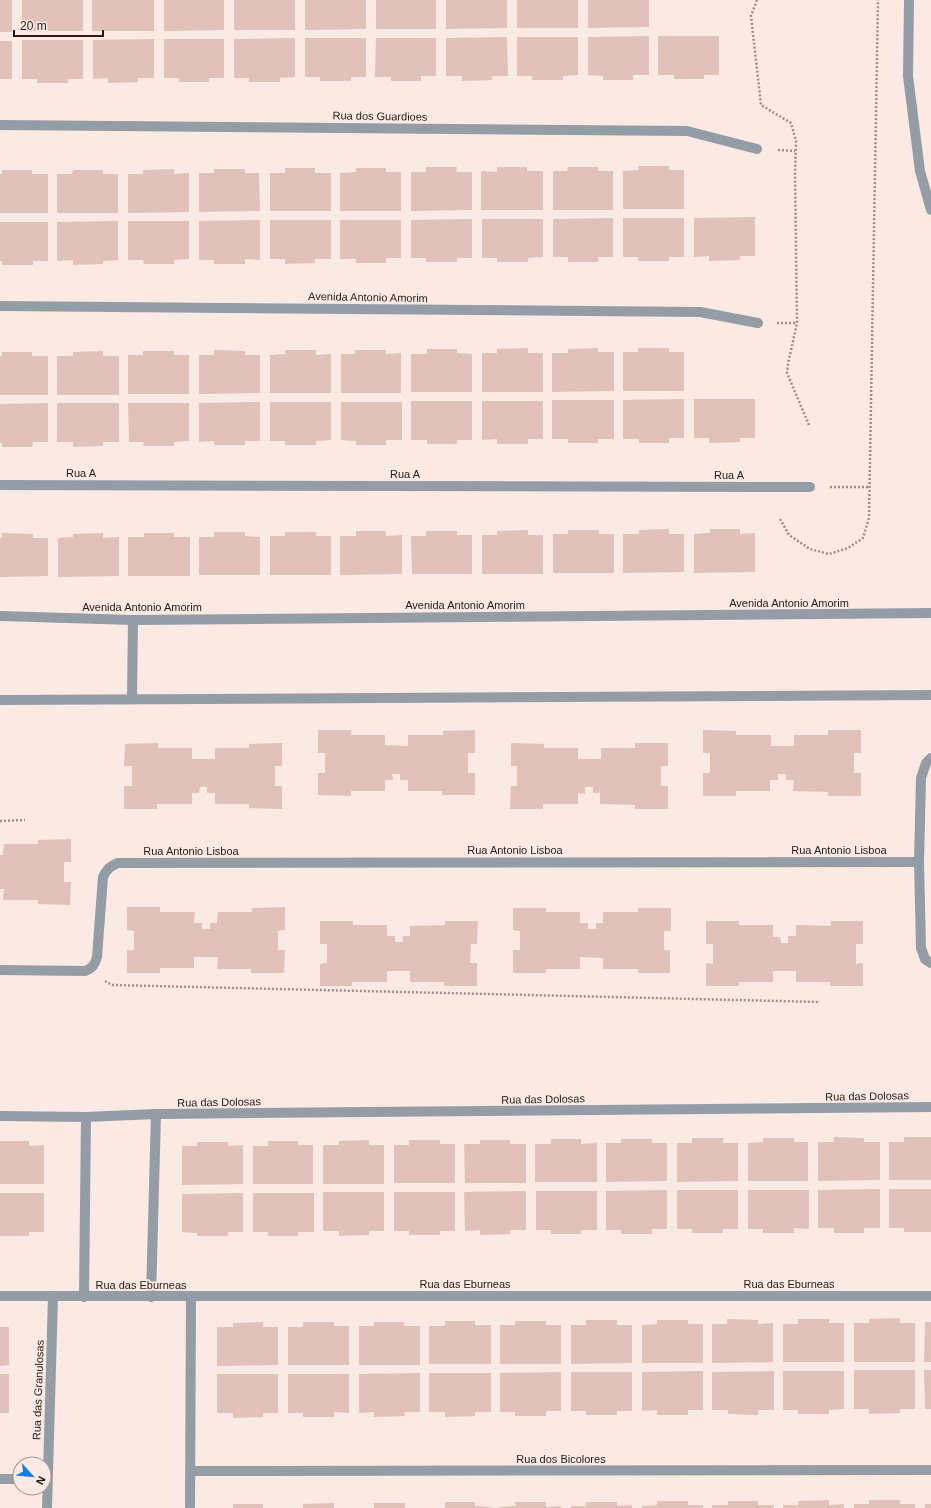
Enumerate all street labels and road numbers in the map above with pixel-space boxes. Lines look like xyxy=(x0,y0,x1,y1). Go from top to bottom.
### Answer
street label: Rua dos Guardioes xyxy=(333,109,428,123)
street label: Avenida Antonio Amorim xyxy=(308,290,428,304)
street label: Rua A xyxy=(66,467,97,479)
street label: Rua A xyxy=(390,468,421,480)
street label: Rua A xyxy=(714,469,745,481)
street label: Avenida Antonio Amorim xyxy=(729,597,849,609)
street label: Avenida Antonio Amorim xyxy=(405,599,525,611)
street label: Avenida Antonio Amorim xyxy=(82,601,202,613)
street label: Rua Antonio Lisboa xyxy=(467,844,564,856)
street label: Rua Antonio Lisboa xyxy=(791,844,888,856)
street label: Rua Antonio Lisboa xyxy=(143,845,240,857)
street label: Rua das Dolosas xyxy=(825,1089,909,1103)
street label: Rua das Dolosas xyxy=(501,1092,585,1106)
street label: Rua das Dolosas xyxy=(177,1095,261,1109)
street label: Rua das Eburneas xyxy=(419,1278,511,1290)
street label: Rua das Eburneas xyxy=(743,1278,835,1290)
street label: Rua das Eburneas xyxy=(95,1279,187,1291)
street label: Rua das Granulosas xyxy=(30,1339,46,1440)
street label: Rua dos Bicolores xyxy=(516,1453,606,1465)

